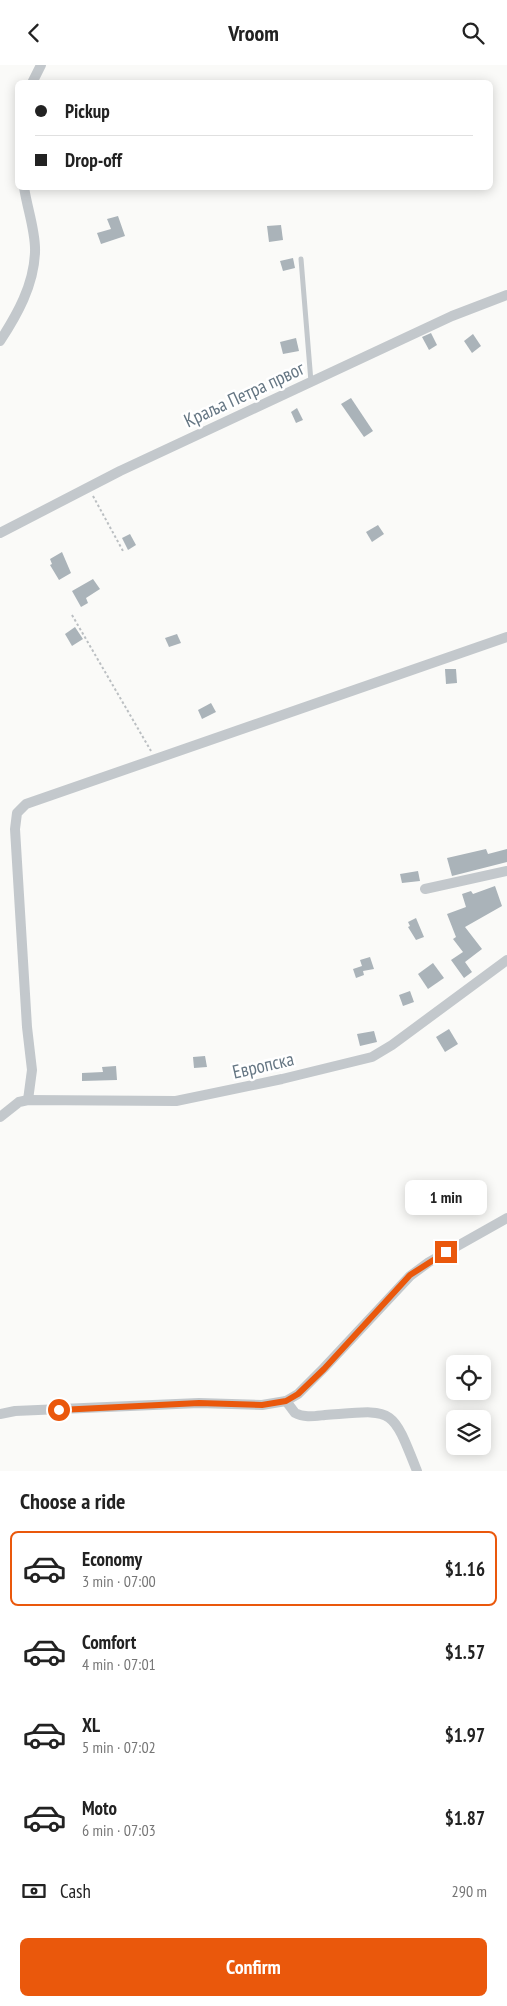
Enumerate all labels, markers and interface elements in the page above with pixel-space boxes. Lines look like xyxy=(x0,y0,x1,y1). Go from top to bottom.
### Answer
icon: back xyxy=(20,19,48,47)
text: Vroom xyxy=(228,19,279,47)
icon: search xyxy=(459,19,487,47)
text: Pickup xyxy=(65,99,110,123)
text: Drop-off xyxy=(65,148,122,172)
street label: Краља Петра првог xyxy=(180,356,308,432)
street label: Европска xyxy=(230,1046,296,1084)
callout: 1 min xyxy=(405,1179,487,1215)
text: 1 min xyxy=(430,1187,462,1207)
route end xyxy=(435,1241,457,1263)
map controls xyxy=(446,1355,491,1455)
button: locate xyxy=(446,1355,491,1400)
route start xyxy=(48,1399,70,1421)
button: layers xyxy=(446,1410,491,1455)
text: Choose a ride xyxy=(20,1487,125,1515)
icon: car xyxy=(22,1546,67,1591)
text: Economy xyxy=(82,1547,142,1571)
text: $1.16 xyxy=(445,1557,485,1581)
text: 3 min · 07:00 xyxy=(82,1571,156,1591)
icon: car xyxy=(22,1629,67,1674)
text: Comfort xyxy=(82,1630,136,1654)
text: $1.57 xyxy=(445,1640,485,1664)
text: 4 min · 07:01 xyxy=(82,1654,156,1674)
icon: car xyxy=(22,1712,67,1757)
text: XL xyxy=(82,1713,100,1737)
text: $1.97 xyxy=(445,1723,485,1747)
text: 5 min · 07:02 xyxy=(82,1737,156,1757)
icon: car xyxy=(22,1795,67,1840)
text: Moto xyxy=(82,1796,117,1820)
text: $1.87 xyxy=(445,1806,485,1830)
text: 6 min · 07:03 xyxy=(82,1820,156,1840)
icon: cash xyxy=(20,1877,48,1905)
text: Cash xyxy=(60,1879,91,1903)
text: 290 m xyxy=(452,1881,487,1901)
button: Confirm xyxy=(20,1938,487,1996)

